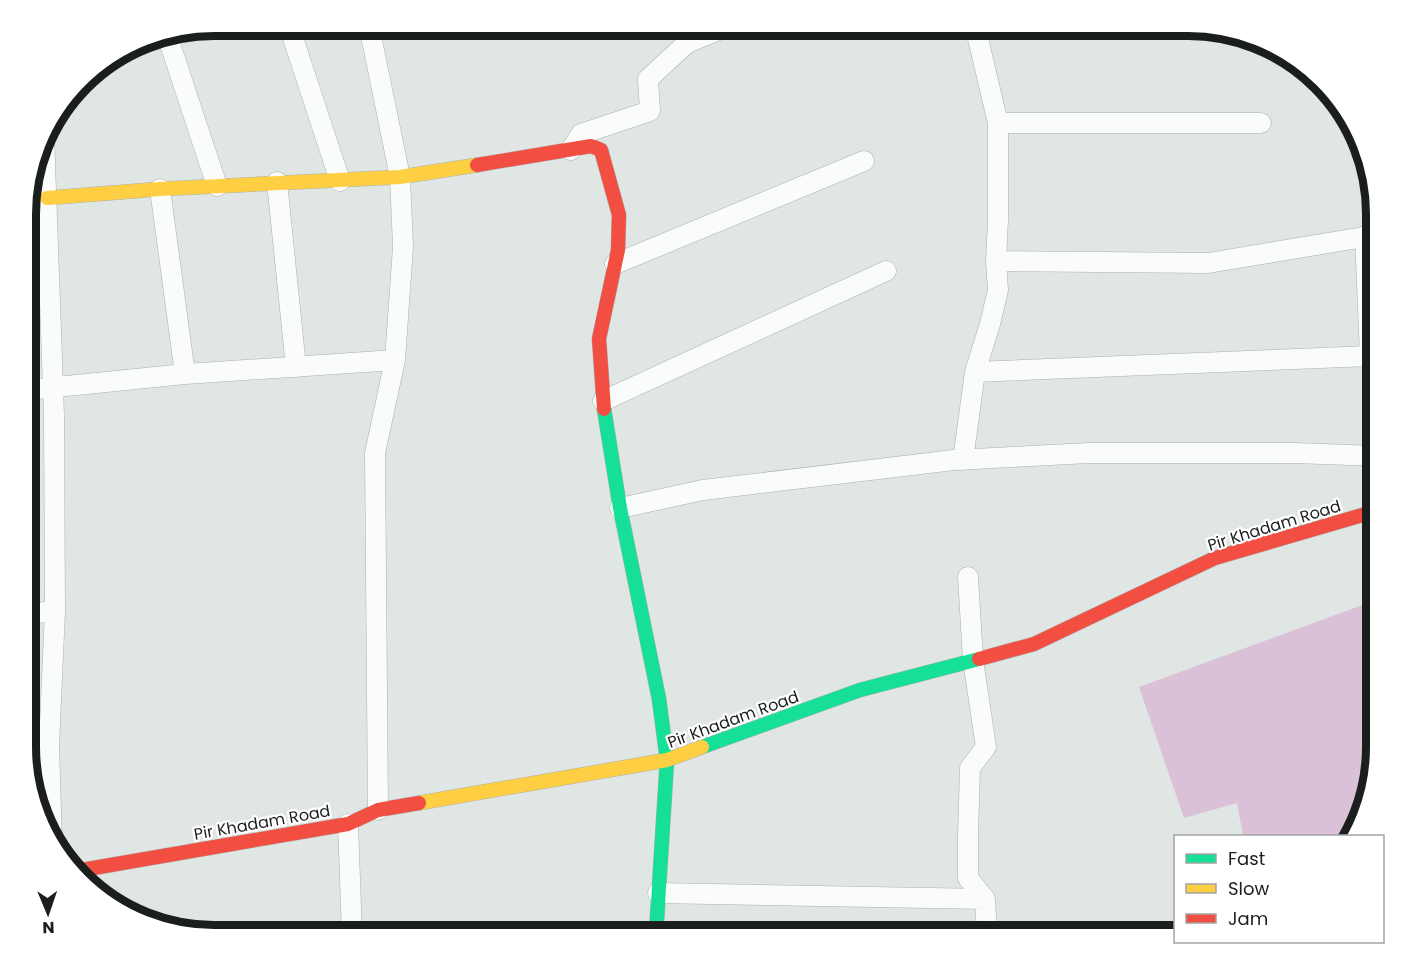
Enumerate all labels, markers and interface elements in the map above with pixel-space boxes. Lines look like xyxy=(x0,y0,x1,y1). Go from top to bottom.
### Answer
street label: Pir Khadam Road xyxy=(1205,494,1344,557)
street label: Pir Khadam Road xyxy=(664,685,802,754)
street label: Pir Khadam Road xyxy=(192,799,332,846)
legend xyxy=(1174,835,1384,943)
text: Fast xyxy=(1228,846,1265,871)
text: Slow xyxy=(1228,876,1270,901)
north arrow xyxy=(18,883,78,943)
text: Jam xyxy=(1228,906,1268,931)
text: N xyxy=(42,916,55,939)

